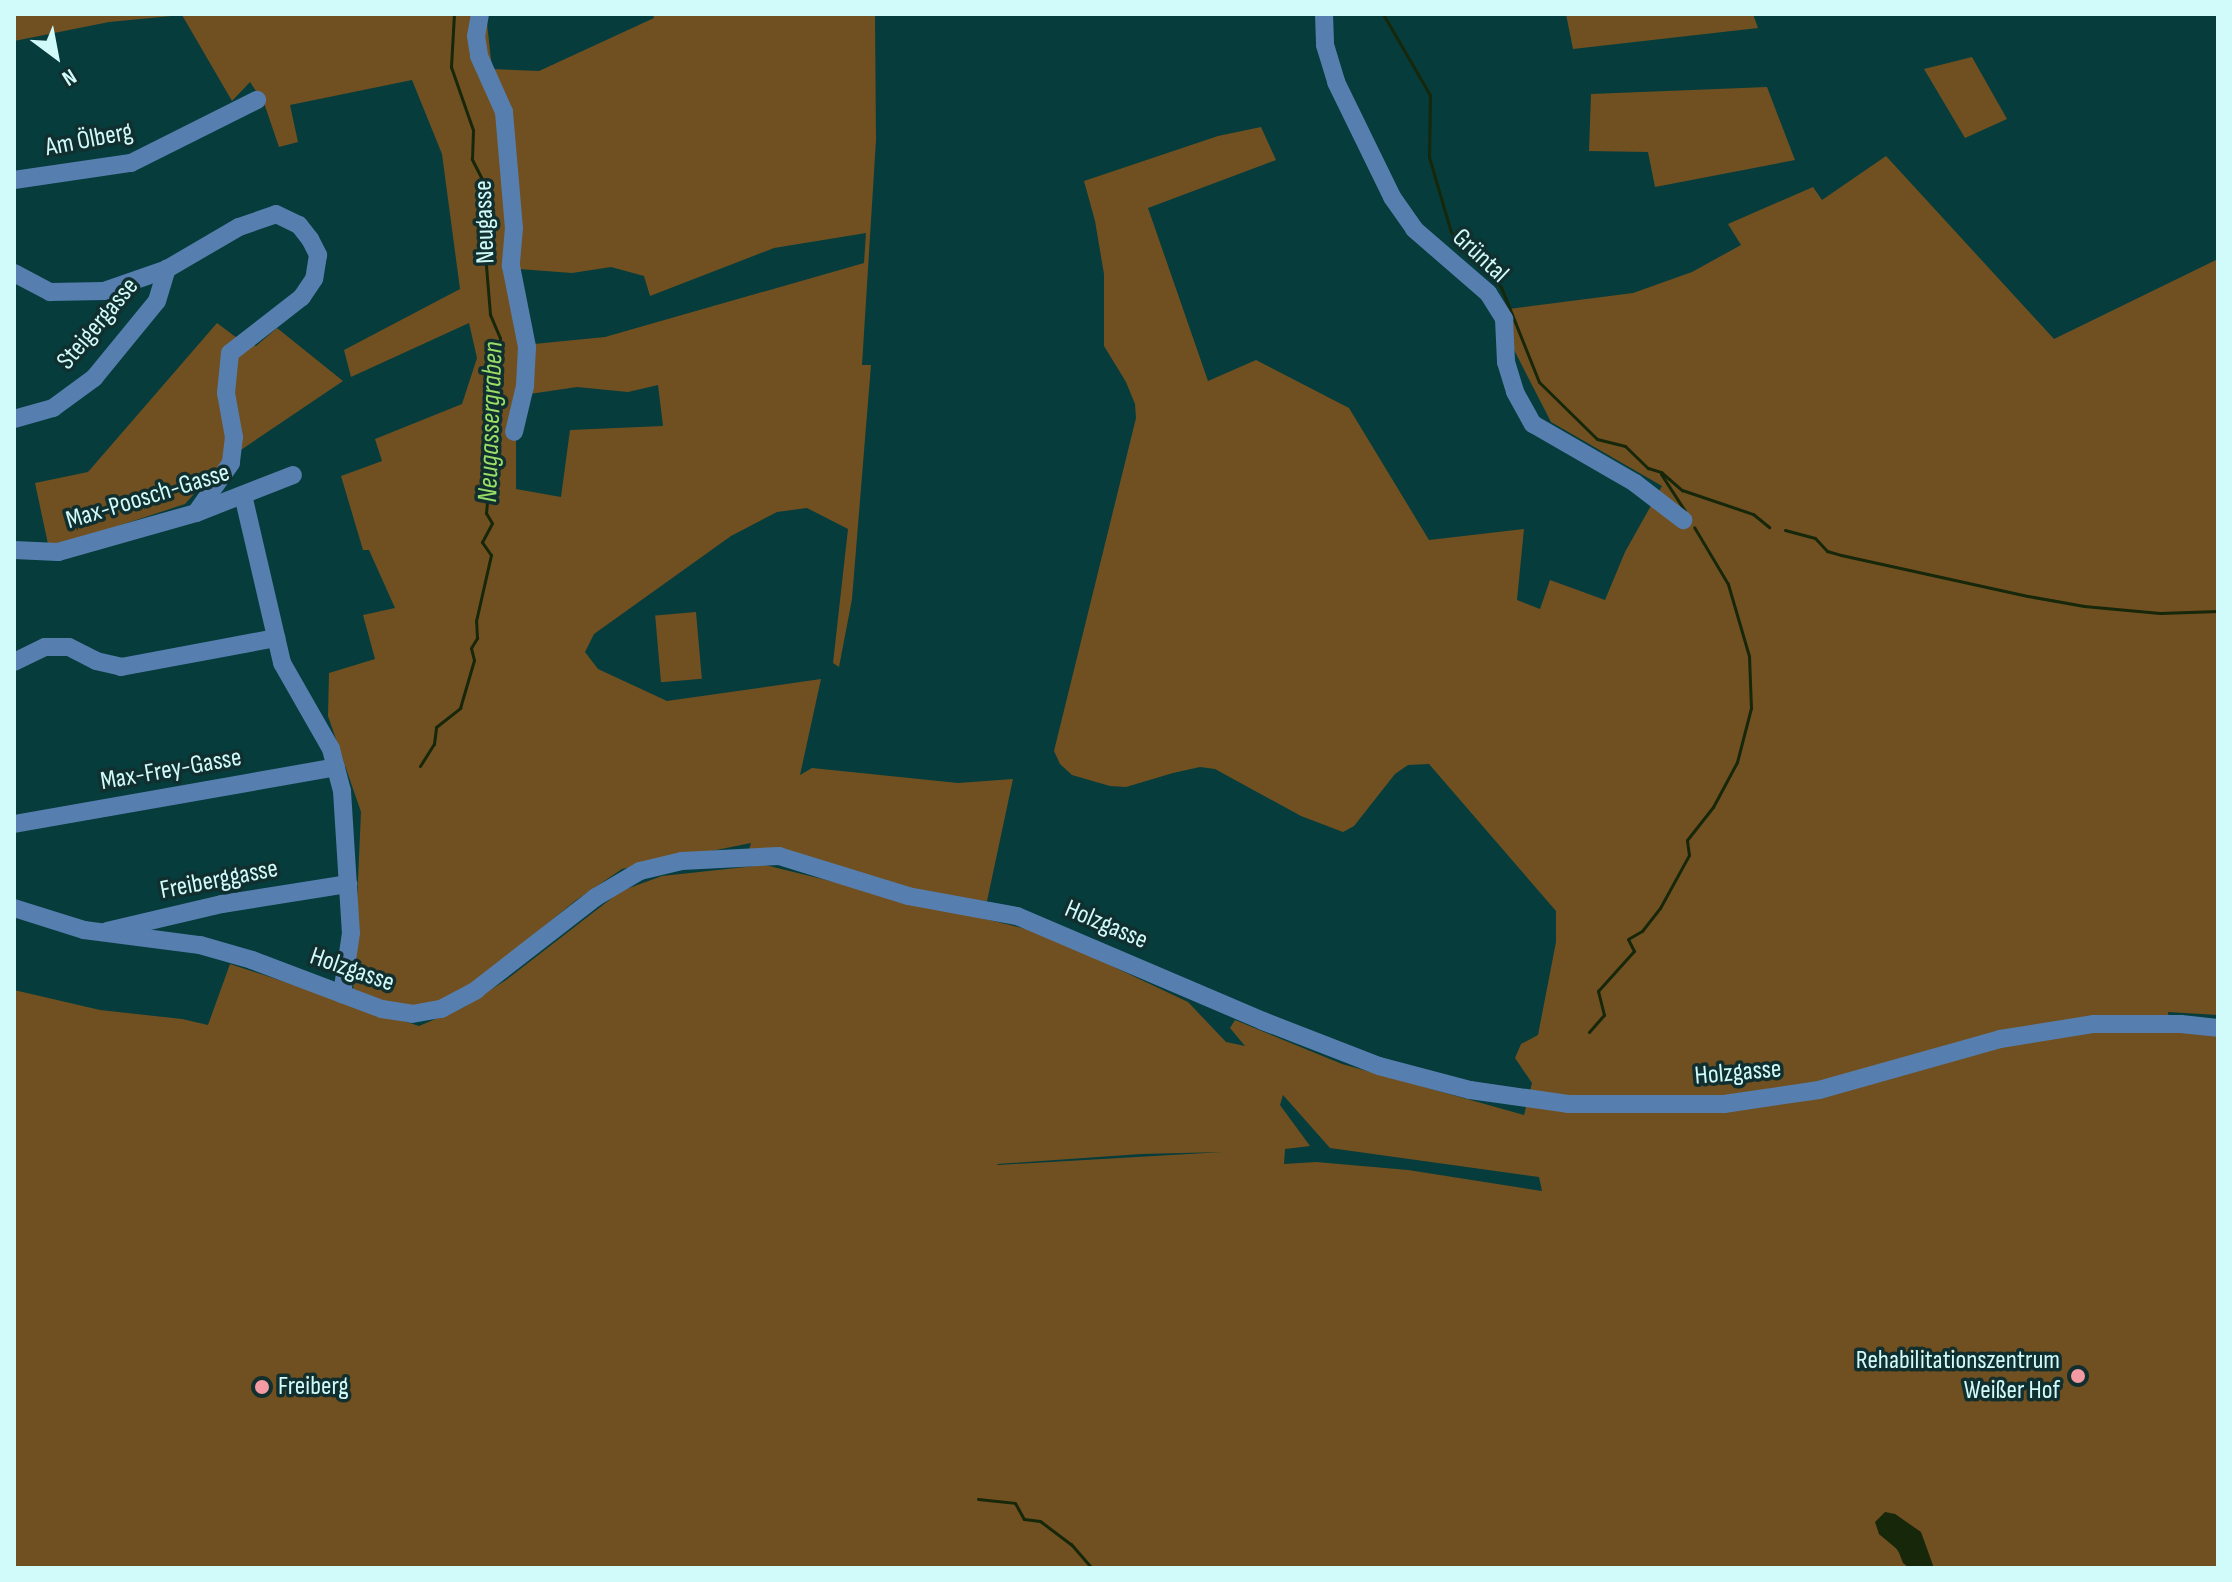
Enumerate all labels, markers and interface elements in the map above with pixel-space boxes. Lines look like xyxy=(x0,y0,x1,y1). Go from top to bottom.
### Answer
north arrow xyxy=(16,16,96,96)
text: N xyxy=(57,62,81,91)
street label: Am Ölberg xyxy=(43,116,135,164)
street label: Neugasse xyxy=(468,180,502,264)
street label: Grüntal xyxy=(1445,222,1515,290)
street label: Steigergasse xyxy=(51,272,145,376)
water label: Neugassergraben xyxy=(471,341,511,503)
street label: Max-Poosch-Gasse xyxy=(62,457,234,537)
street label: Max-Frey-Gasse xyxy=(98,742,244,798)
street label: Freiberggasse xyxy=(157,853,281,907)
street label: Holzgasse xyxy=(1060,894,1152,956)
street label: Holzgasse xyxy=(306,941,398,999)
street label: Holzgasse xyxy=(1693,1054,1783,1092)
place label: Rehabilitationszentrum Weißer Hof xyxy=(1856,1345,2060,1406)
marker: Rehabilitationszentrum Weißer Hof xyxy=(2067,1365,2089,1387)
place label: Freiberg xyxy=(278,1371,349,1403)
marker: Freiberg xyxy=(253,1378,271,1396)

